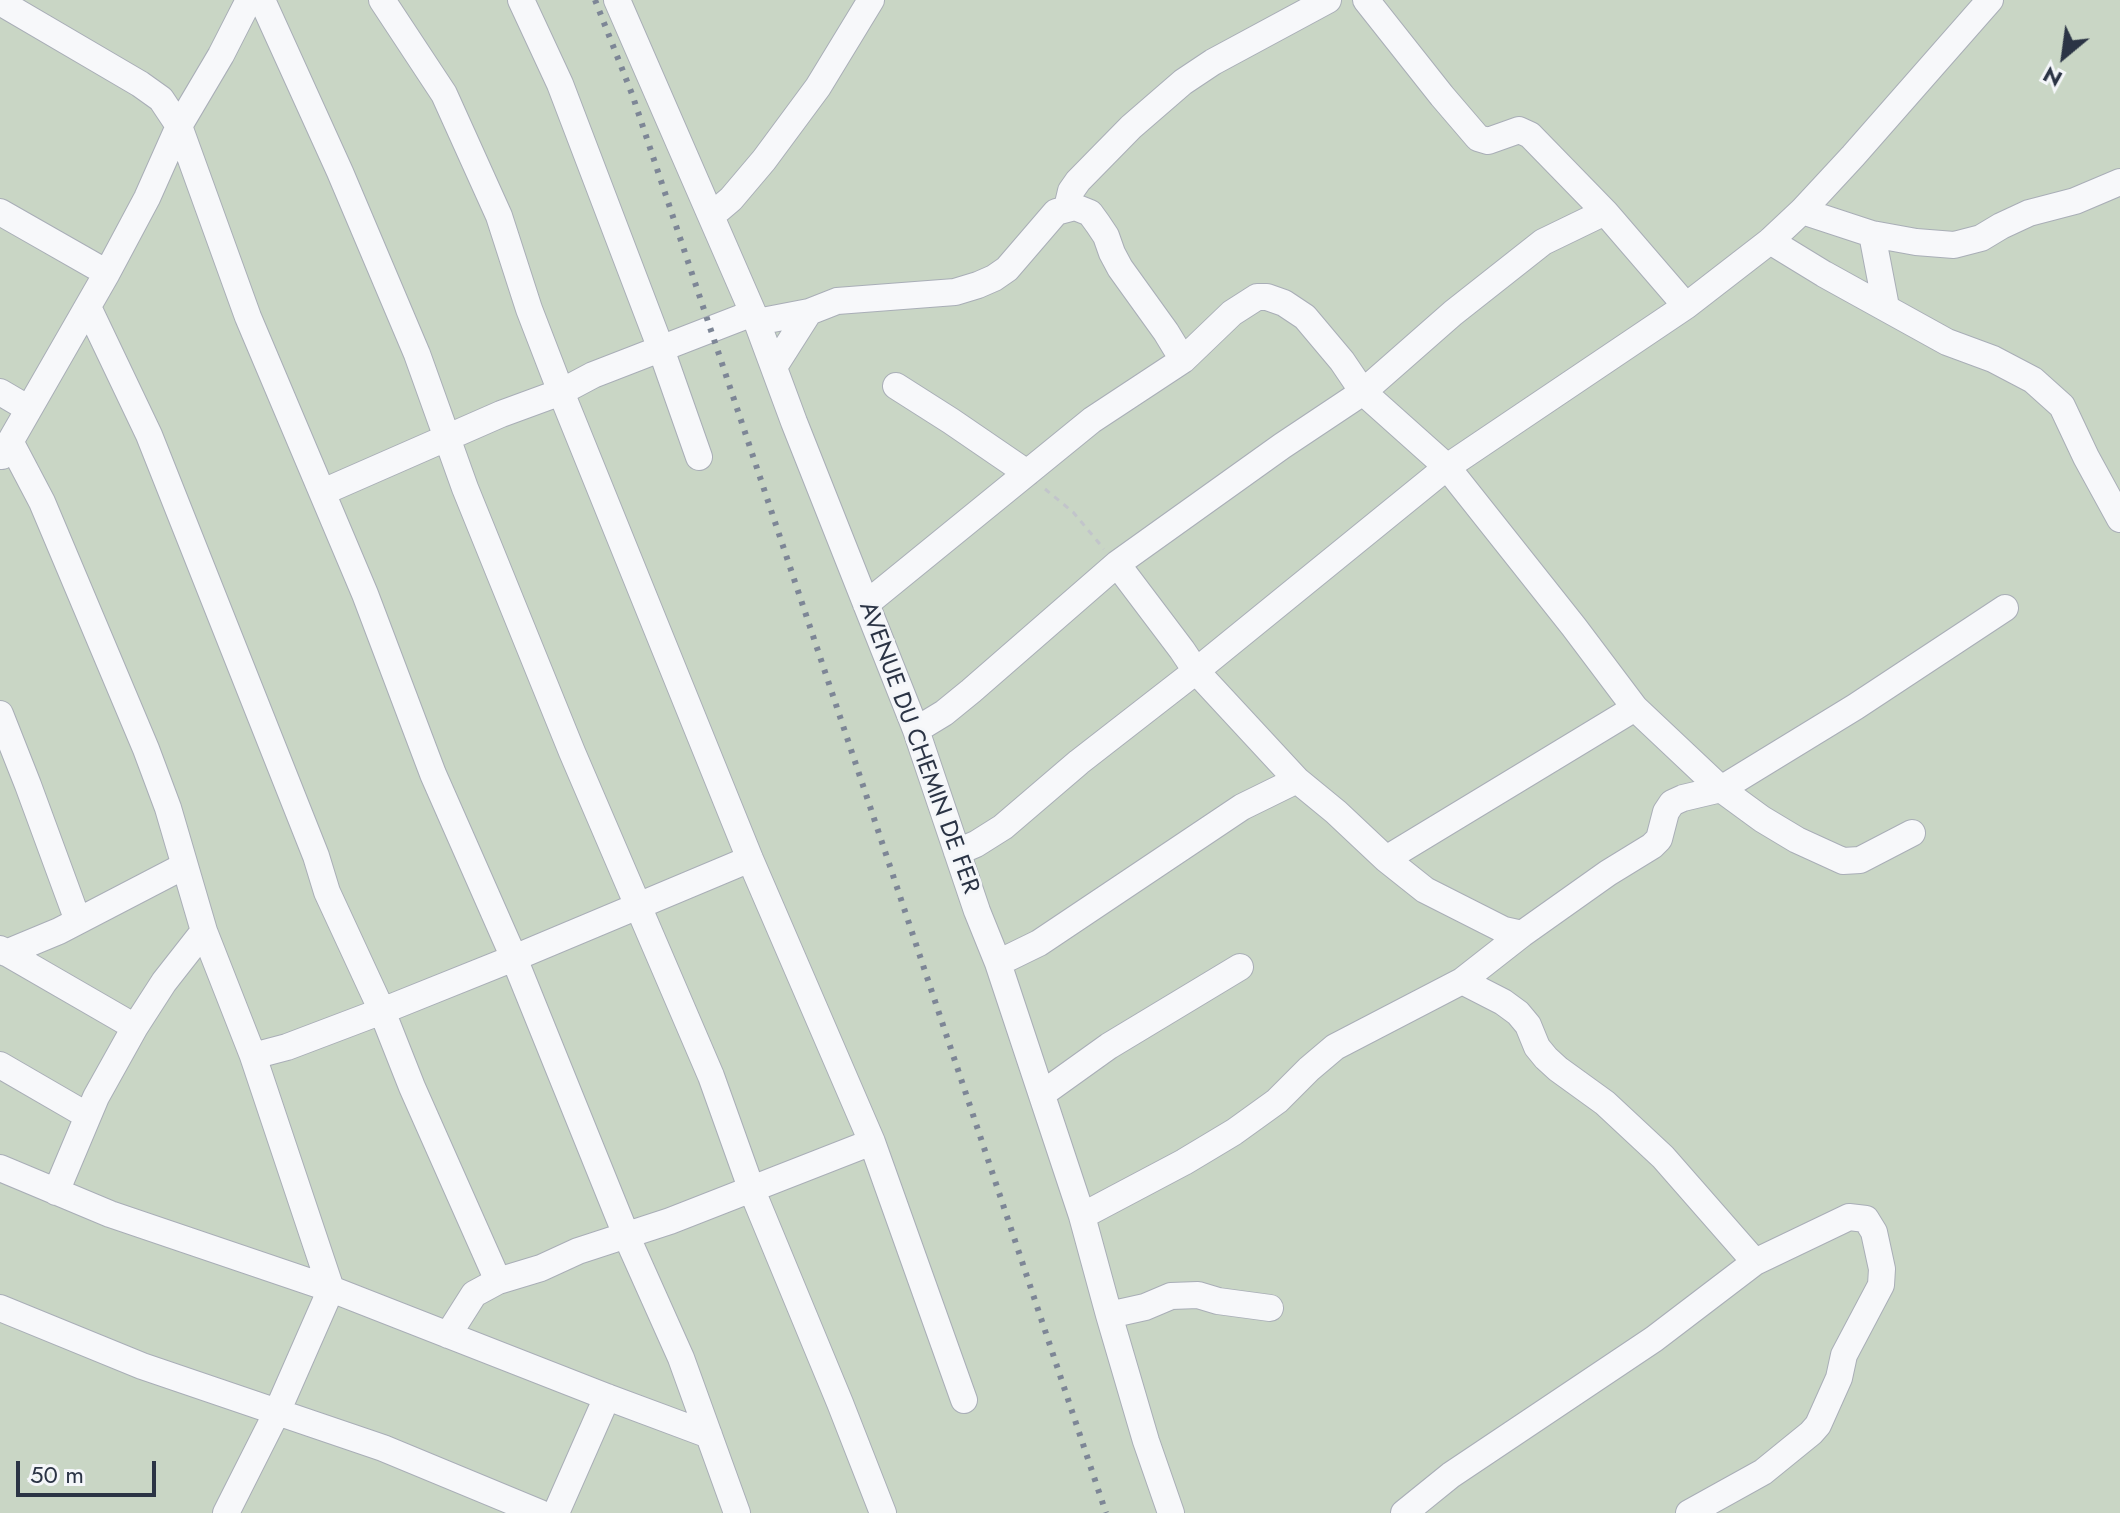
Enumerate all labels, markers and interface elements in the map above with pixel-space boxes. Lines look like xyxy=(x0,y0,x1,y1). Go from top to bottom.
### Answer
north arrow xyxy=(2024,16,2104,96)
text: N xyxy=(2037,59,2068,95)
street label: AVENUE DU CHEMIN DE FER xyxy=(852,598,984,898)
scale bar xyxy=(20,1445,160,1495)
text: 50 m xyxy=(30,1457,84,1492)

